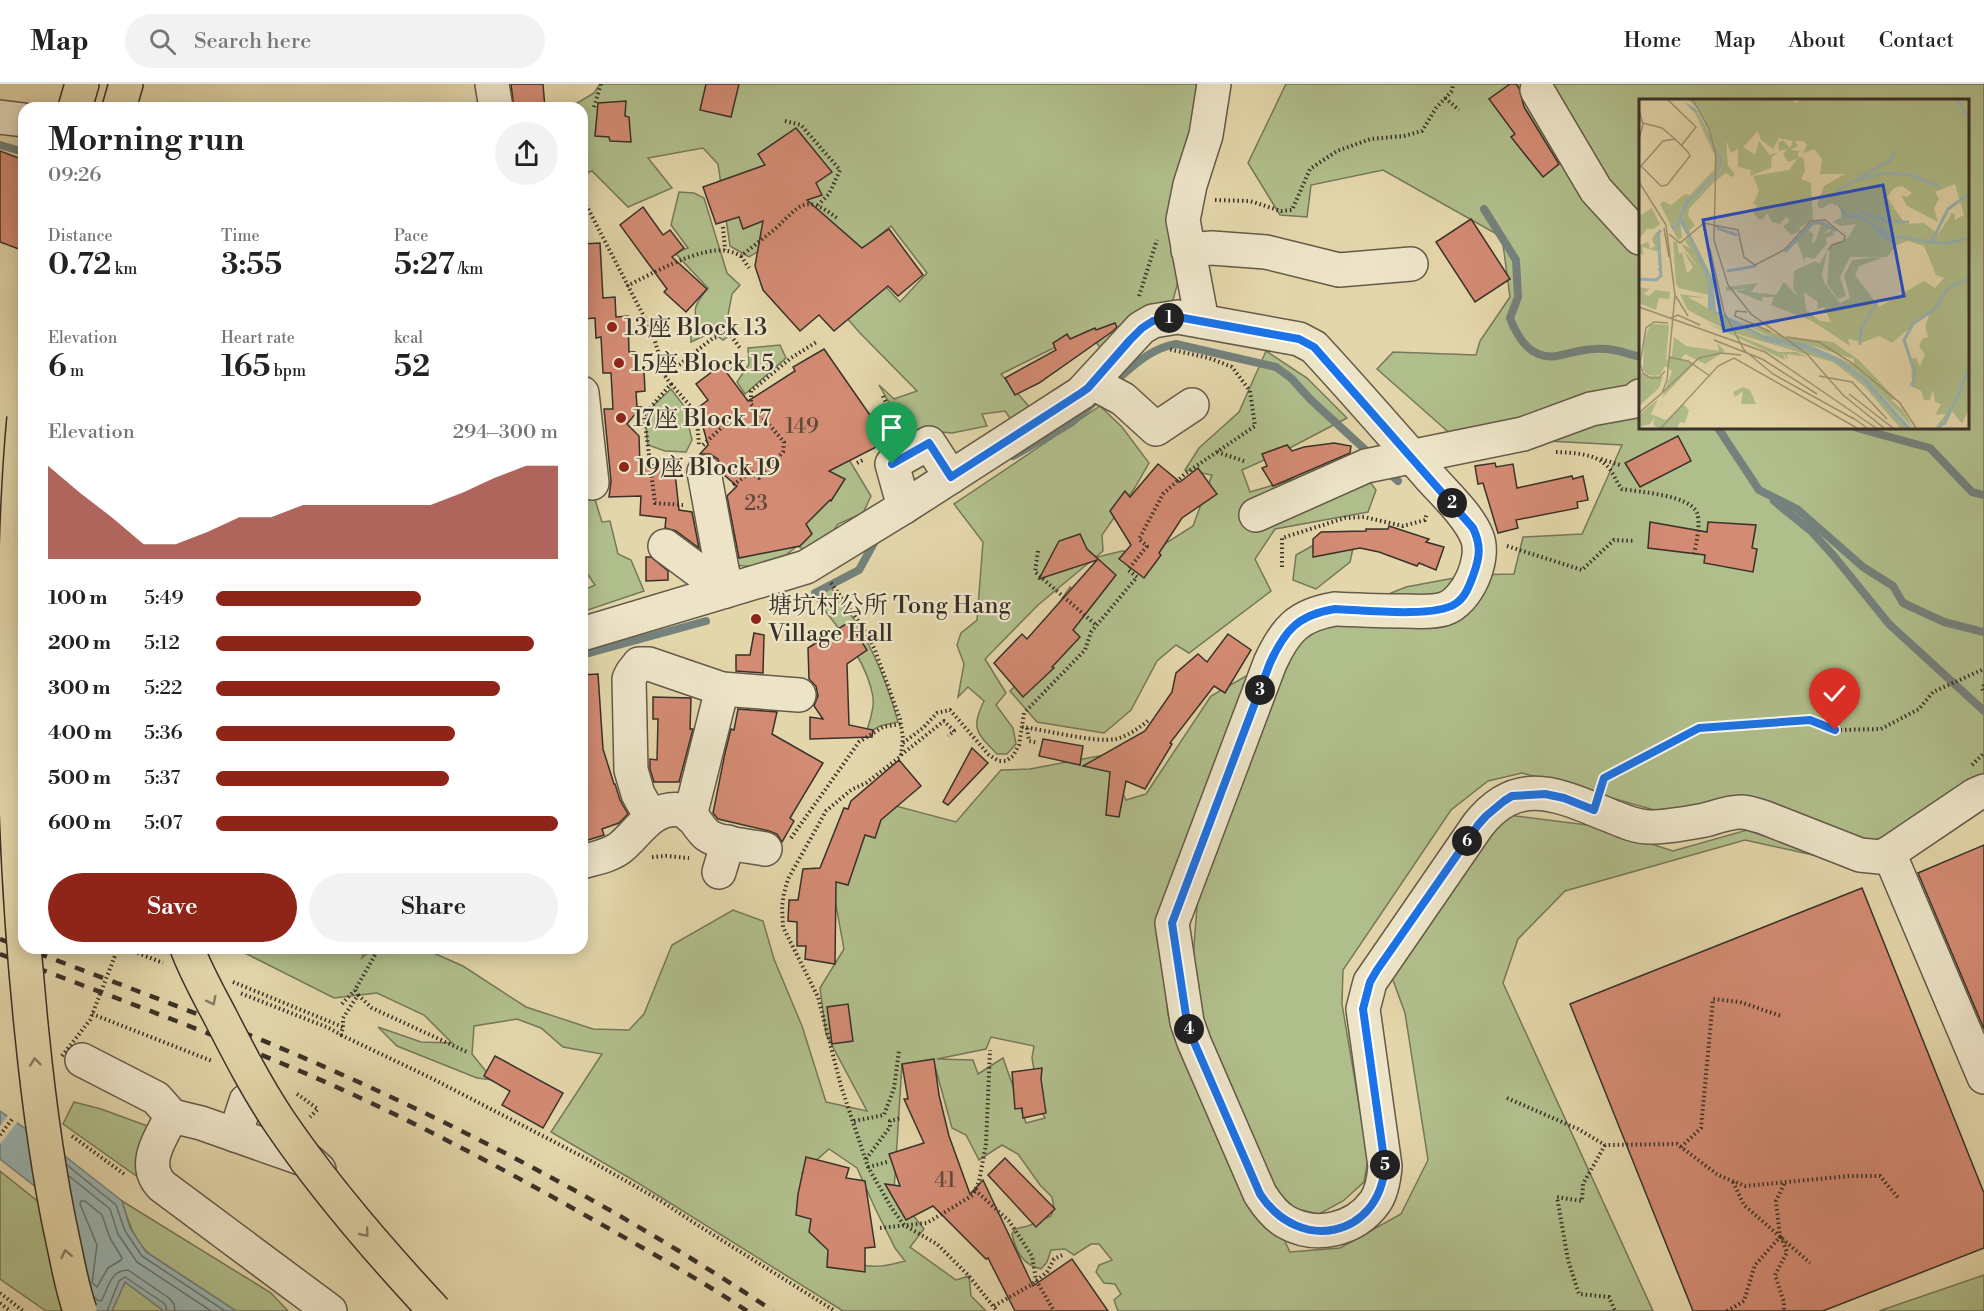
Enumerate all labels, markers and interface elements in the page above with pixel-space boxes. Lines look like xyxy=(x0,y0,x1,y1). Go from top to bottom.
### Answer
search box xyxy=(125,14,545,68)
text: Map xyxy=(30,24,89,59)
icon: search xyxy=(146,25,179,58)
text: Search here xyxy=(194,28,311,55)
text: Home xyxy=(1624,28,1681,54)
text: Map xyxy=(1714,28,1756,54)
text: About xyxy=(1789,28,1846,54)
text: Contact xyxy=(1879,28,1954,54)
inset map xyxy=(1639,99,1969,429)
text: Morning run xyxy=(48,120,245,161)
button: share xyxy=(495,122,558,185)
text: 09:26 xyxy=(48,163,101,188)
text: Distance xyxy=(48,226,113,246)
text: Time xyxy=(221,226,260,246)
text: Pace xyxy=(394,226,428,246)
text: 0.72 xyxy=(48,246,112,284)
text: 3:55 xyxy=(221,246,282,284)
text: 5:27 xyxy=(394,246,455,284)
text: km xyxy=(112,259,137,279)
text: /km xyxy=(455,259,483,279)
pin: 1 xyxy=(1154,303,1184,333)
text: 1 xyxy=(1165,308,1173,328)
place label: 13座 Block 13 xyxy=(624,313,767,343)
marker: 13座 Block 13 xyxy=(605,320,619,334)
text: Elevation xyxy=(48,328,117,348)
text: Heart rate xyxy=(221,328,295,348)
text: kcal xyxy=(394,328,423,348)
text: 6 xyxy=(48,348,67,386)
text: 165 xyxy=(221,348,270,386)
text: 52 xyxy=(394,348,430,386)
place label: 15座 Block 15 xyxy=(631,349,774,379)
marker: 15座 Block 15 xyxy=(612,356,626,370)
text: m xyxy=(67,361,84,381)
text: bpm xyxy=(270,361,306,381)
pin xyxy=(866,402,917,464)
place label: 17座 Block 17 xyxy=(633,404,771,434)
marker: 17座 Block 17 xyxy=(614,411,628,425)
icon: arrive xyxy=(875,411,908,444)
house number: 149 xyxy=(785,414,819,440)
text: Elevation xyxy=(48,420,135,445)
text: 294–300 m xyxy=(453,420,558,445)
place label: 19座 Block 19 xyxy=(636,453,780,483)
marker: 19座 Block 19 xyxy=(617,460,631,474)
pin: 2 xyxy=(1437,488,1467,518)
house number: 23 xyxy=(744,491,768,517)
text: 2 xyxy=(1447,493,1457,513)
text: 100 m xyxy=(48,586,107,611)
text: 5:49 xyxy=(144,586,184,611)
place label: 塘坑村公所 Tong Hang Village Hall xyxy=(767,591,1011,649)
marker: 塘坑村公所 Tong Hang Village Hall xyxy=(749,612,763,626)
text: 200 m xyxy=(48,631,111,656)
text: 5:12 xyxy=(144,631,180,656)
pin xyxy=(1809,668,1860,730)
pin: 3 xyxy=(1245,675,1275,705)
text: 300 m xyxy=(48,676,111,701)
text: 5:22 xyxy=(144,676,182,701)
icon: check xyxy=(1818,677,1851,710)
text: 3 xyxy=(1255,680,1265,700)
text: 400 m xyxy=(48,721,112,746)
text: 5:36 xyxy=(144,721,183,746)
text: 500 m xyxy=(48,766,111,791)
text: 5:37 xyxy=(144,766,180,791)
text: 600 m xyxy=(48,811,111,836)
text: 5:07 xyxy=(144,811,183,836)
pin: 6 xyxy=(1452,826,1482,856)
text: 6 xyxy=(1462,831,1472,851)
button: Save xyxy=(48,873,297,942)
button: Share xyxy=(309,873,558,942)
one-way arrow xyxy=(205,995,216,1005)
pin: 4 xyxy=(1174,1014,1204,1044)
text: 4 xyxy=(1184,1019,1194,1039)
one-way arrow xyxy=(29,1057,42,1066)
pin: 5 xyxy=(1370,1150,1400,1180)
text: 5 xyxy=(1380,1155,1390,1175)
house number: 41 xyxy=(934,1168,956,1194)
one-way arrow xyxy=(357,1226,368,1237)
one-way arrow xyxy=(60,1250,73,1260)

